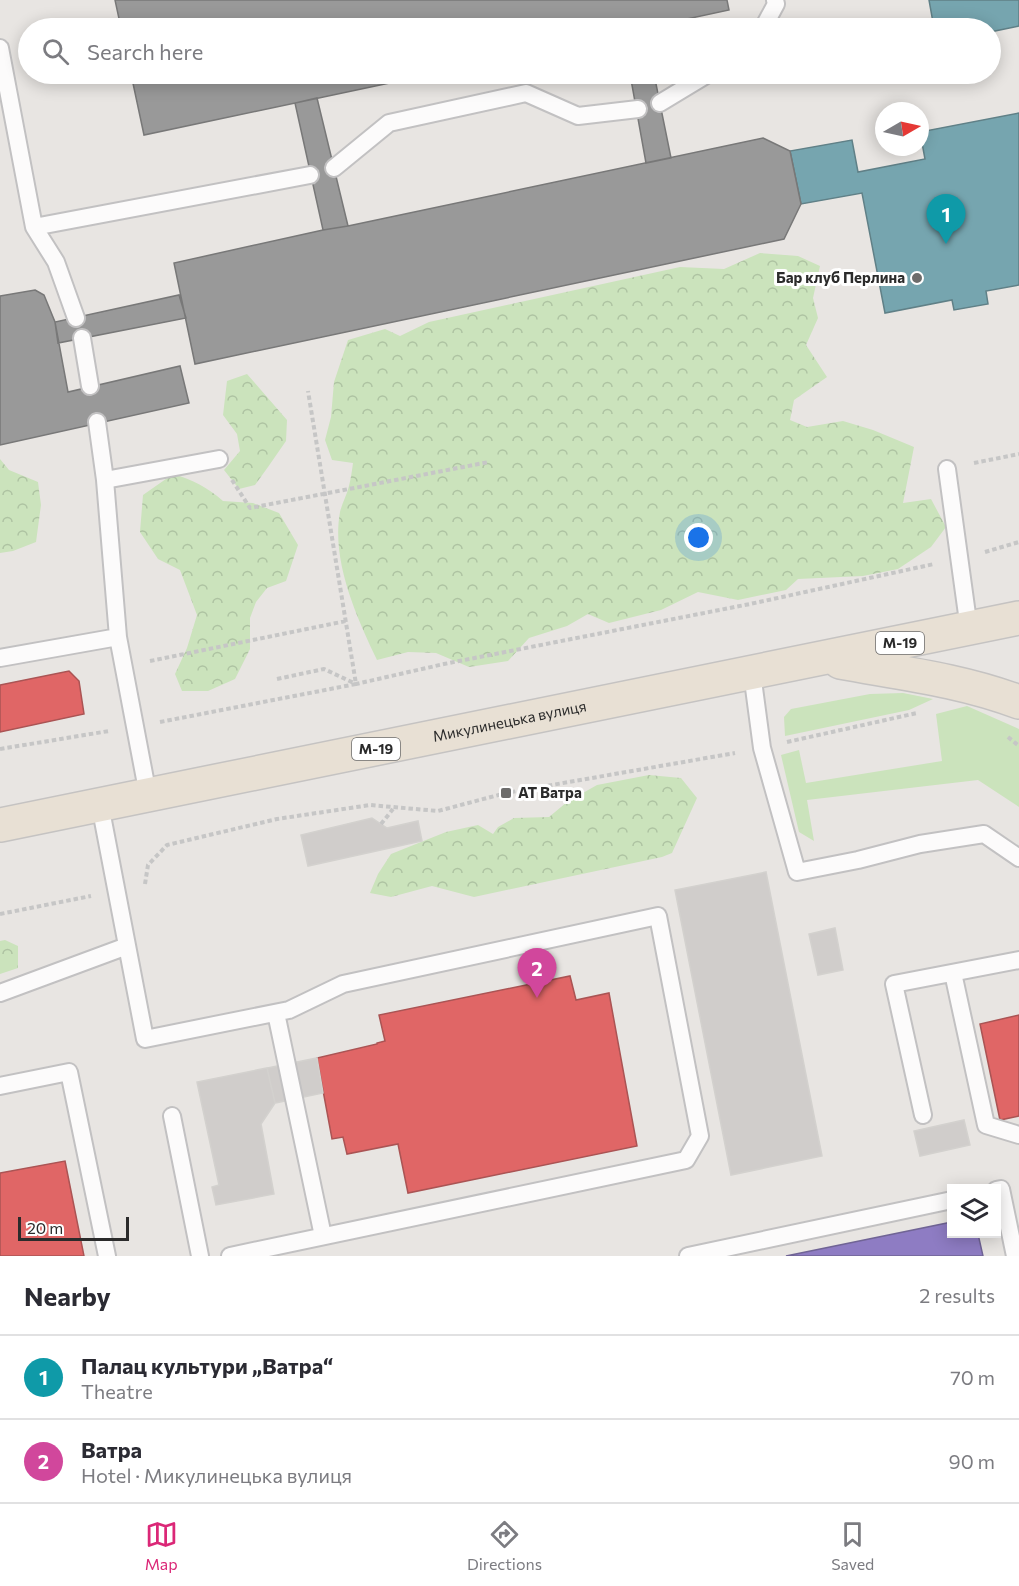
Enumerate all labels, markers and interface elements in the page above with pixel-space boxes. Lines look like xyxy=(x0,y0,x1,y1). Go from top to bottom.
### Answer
search box xyxy=(18,18,1001,84)
icon: search xyxy=(39,35,72,68)
text: Search here xyxy=(87,38,203,65)
north arrow xyxy=(875,102,929,156)
pin: 1 xyxy=(926,194,966,244)
place label: Бар клуб Перлина xyxy=(776,268,905,286)
marker: Бар клуб Перлина xyxy=(910,271,924,285)
your location xyxy=(684,523,713,552)
road number: М-19 xyxy=(876,632,924,654)
street label: Микулинецька вулиця xyxy=(431,696,588,745)
road number: М-19 xyxy=(352,738,400,760)
place label: АТ Ватра xyxy=(518,783,582,801)
marker: АТ Ватра xyxy=(499,786,513,800)
pin: 2 xyxy=(518,948,556,998)
map controls xyxy=(947,1184,1001,1238)
button: layers xyxy=(947,1184,1001,1238)
scale bar xyxy=(18,1214,129,1242)
text: 20 m xyxy=(27,1218,63,1237)
text: Nearby xyxy=(24,1280,111,1311)
text: 2 results xyxy=(919,1283,995,1307)
text: Палац культури „Ватра“ xyxy=(81,1352,333,1379)
text: 1 xyxy=(39,1365,48,1389)
text: 70 m xyxy=(950,1365,995,1389)
text: Theatre xyxy=(81,1379,153,1403)
text: Ватра xyxy=(81,1436,142,1463)
text: 2 xyxy=(38,1449,49,1473)
text: 90 m xyxy=(949,1449,995,1473)
text: Hotel · Микулинецька вулиця xyxy=(81,1463,352,1487)
tab: Map xyxy=(145,1518,178,1573)
tab: Directions xyxy=(467,1518,542,1573)
tab: Saved xyxy=(831,1518,874,1573)

